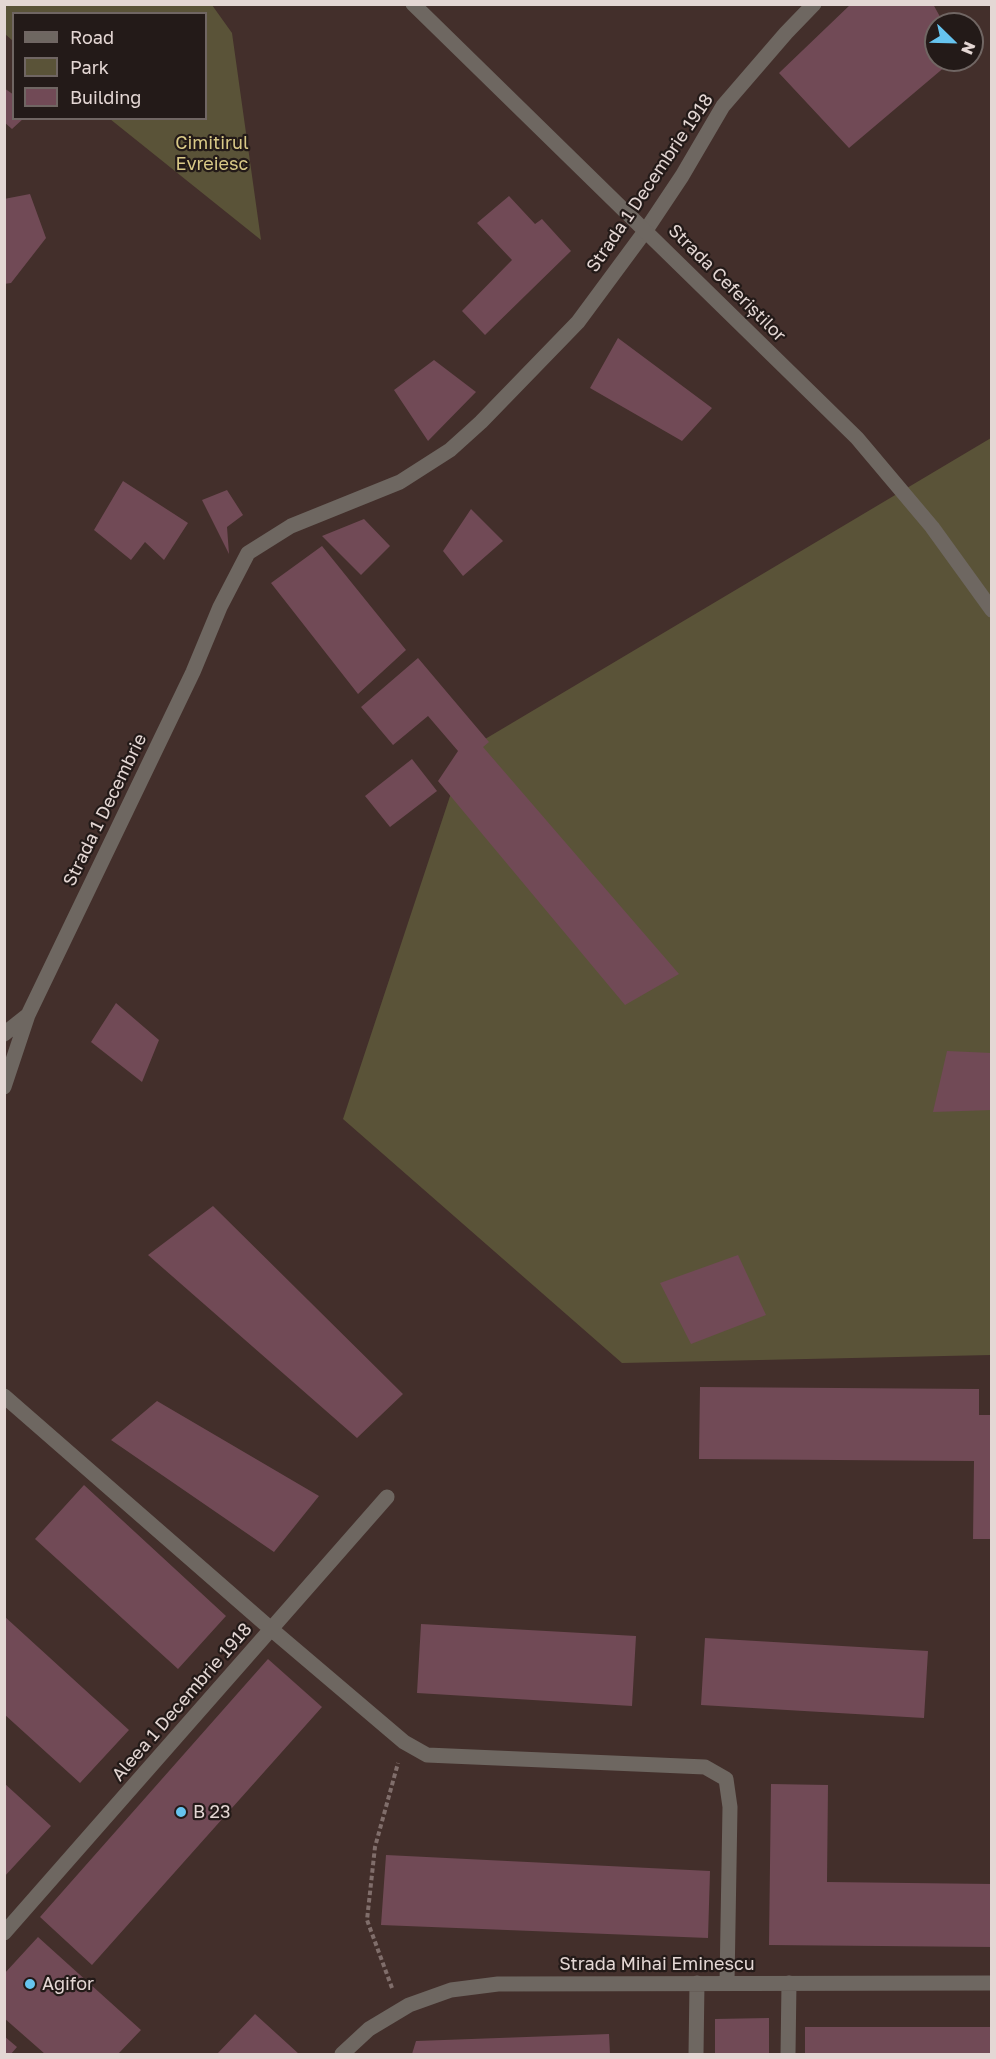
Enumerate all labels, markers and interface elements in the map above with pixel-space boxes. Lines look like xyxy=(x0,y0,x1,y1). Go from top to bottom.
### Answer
legend xyxy=(12,12,207,120)
north arrow xyxy=(924,12,984,72)
text: Road xyxy=(70,26,114,48)
text: N xyxy=(957,39,980,58)
text: Park xyxy=(70,56,109,78)
text: Building xyxy=(70,86,141,108)
street label: Strada 1 Decembrie 1918 xyxy=(582,90,718,276)
park label: Cimitirul Evreiesc xyxy=(175,132,249,174)
street label: Strada Ceferiștilor xyxy=(664,220,790,346)
street label: Strada 1 Decembrie xyxy=(59,730,151,890)
street label: Aleea 1 Decembrie 1918 xyxy=(107,1619,257,1785)
place label: B 23 xyxy=(193,1801,231,1823)
marker: B 23 xyxy=(174,1805,188,1819)
street label: Strada Mihai Eminescu xyxy=(559,1953,755,1975)
place label: Agifor xyxy=(42,1973,94,1995)
marker: Agifor xyxy=(23,1977,37,1991)

